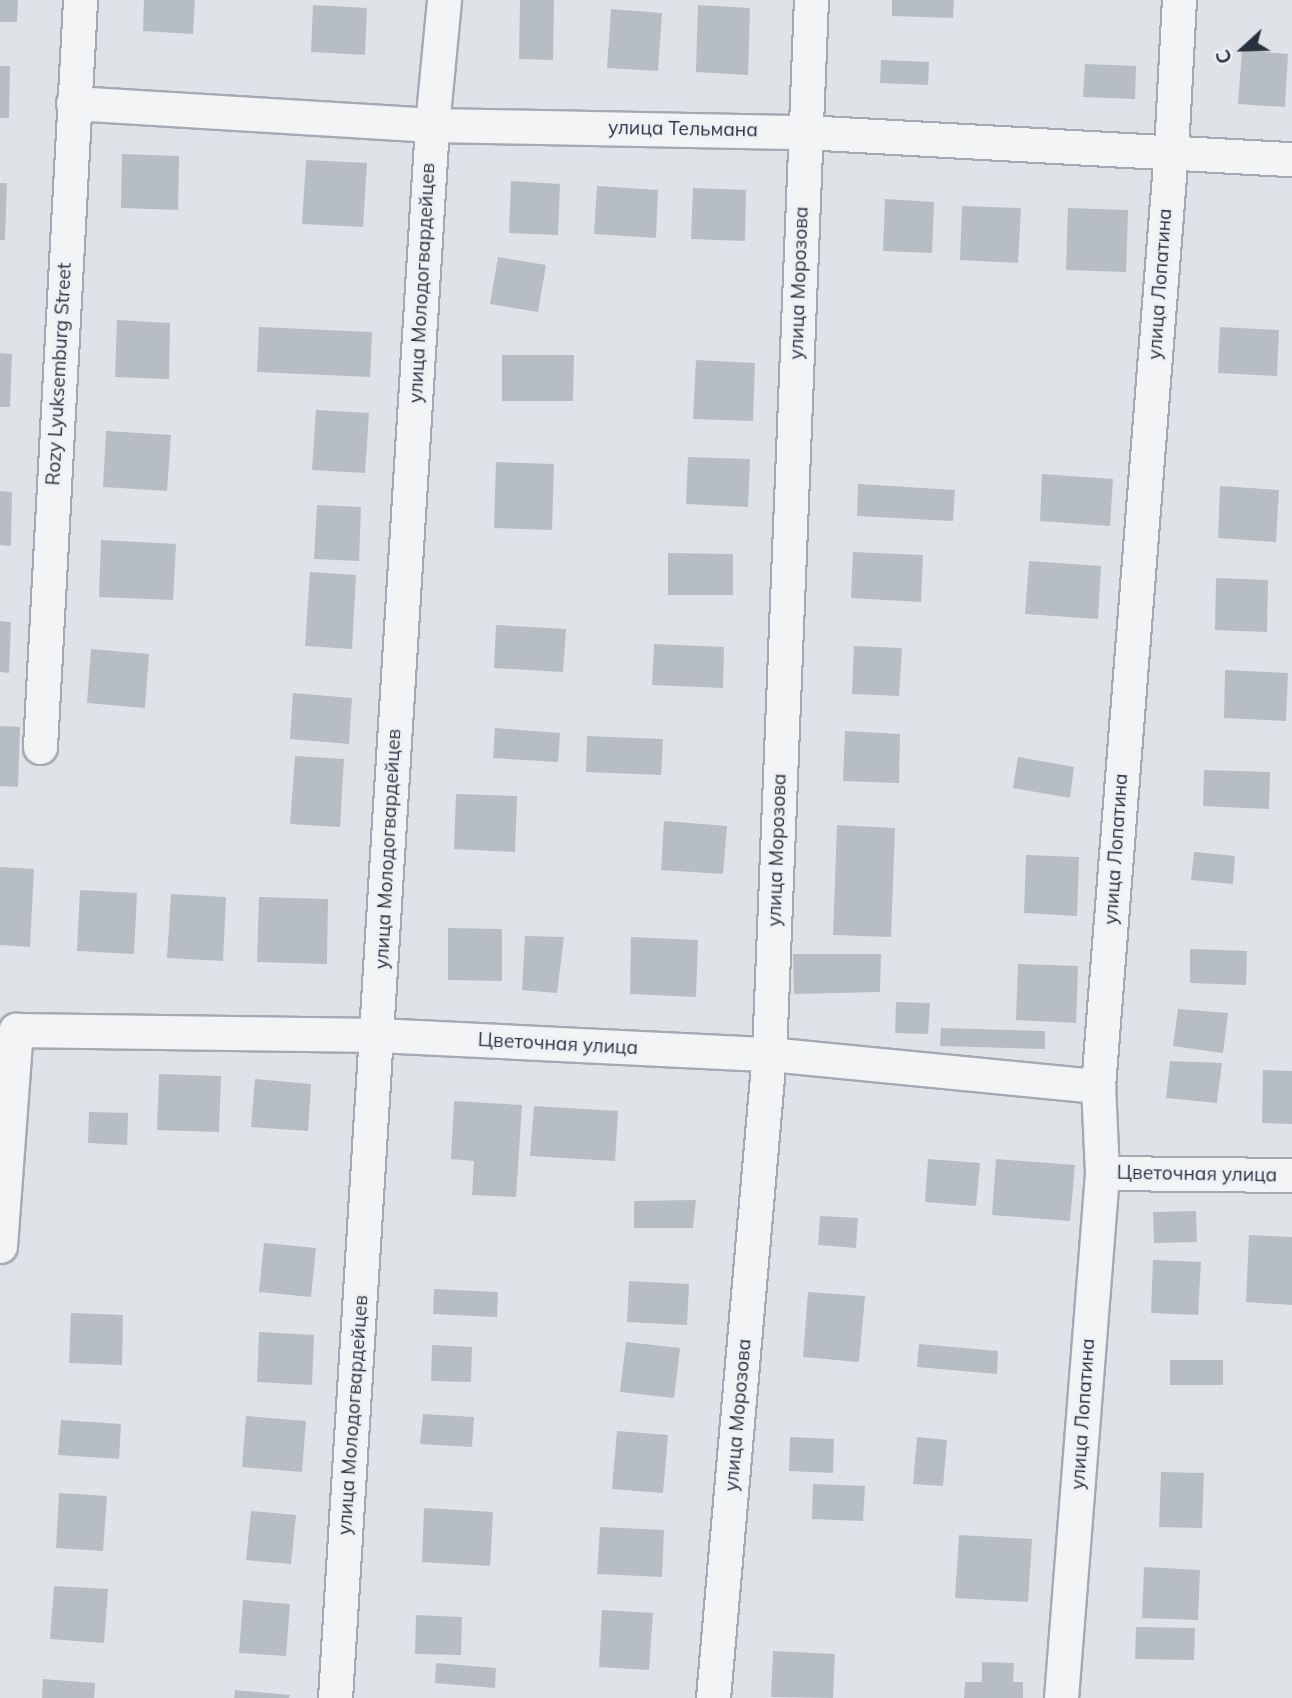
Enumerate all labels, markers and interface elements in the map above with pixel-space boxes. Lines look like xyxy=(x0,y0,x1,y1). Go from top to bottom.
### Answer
north arrow xyxy=(1208,14,1278,84)
text: С xyxy=(1210,46,1237,67)
street label: улица Тельмана xyxy=(608,116,758,142)
street label: улица Молодогвардейцев xyxy=(404,162,440,404)
street label: улица Морозова xyxy=(785,206,813,360)
street label: улица Лопатина xyxy=(1143,208,1177,360)
street label: Rozy Lyuksemburg Street xyxy=(42,262,76,486)
street label: улица Молодогвардейцев xyxy=(370,728,406,970)
street label: улица Морозова xyxy=(763,773,791,927)
street label: улица Лопатина xyxy=(1099,773,1133,925)
street label: Цветочная улица xyxy=(477,1028,639,1060)
street label: Цветочная улица xyxy=(1117,1161,1277,1187)
street label: улица Молодогвардейцев xyxy=(333,1294,373,1536)
street label: улица Морозова xyxy=(720,1338,756,1492)
street label: улица Лопатина xyxy=(1066,1338,1100,1490)

